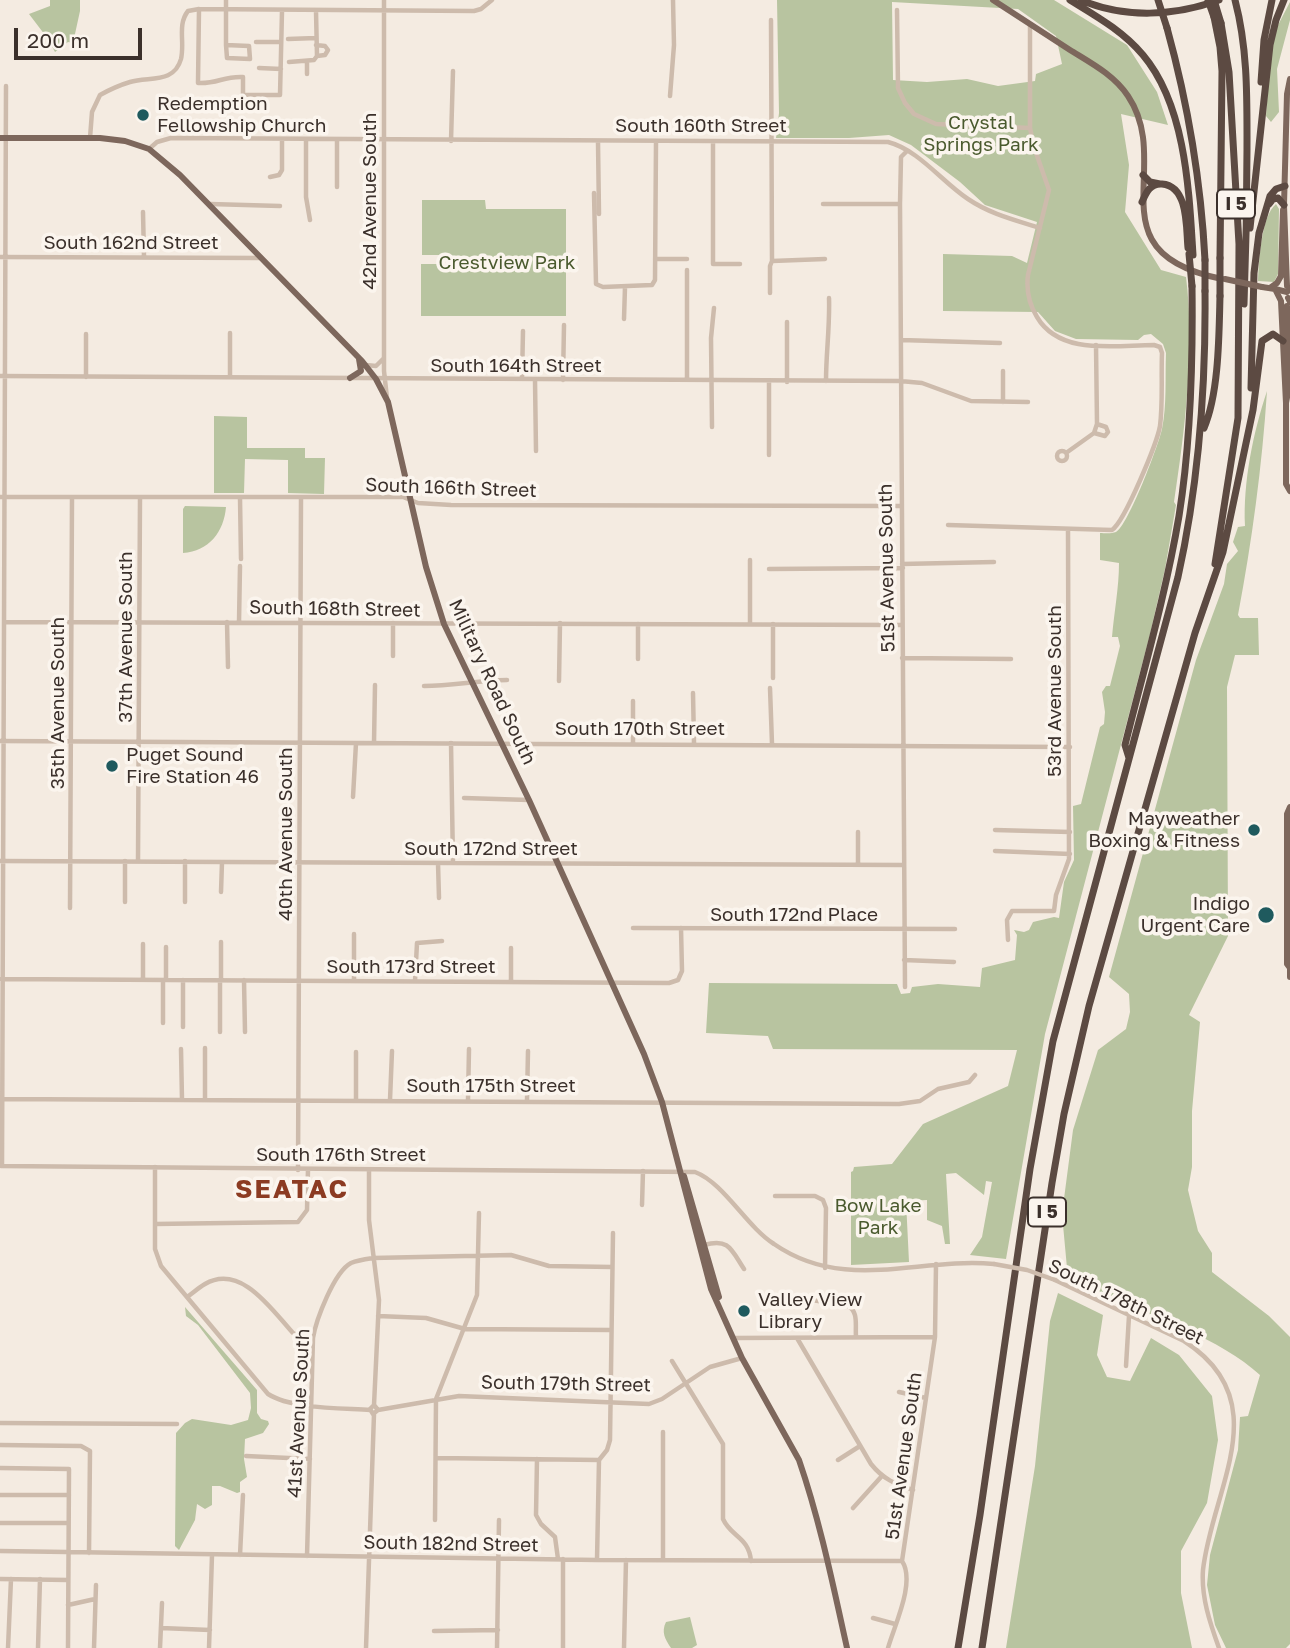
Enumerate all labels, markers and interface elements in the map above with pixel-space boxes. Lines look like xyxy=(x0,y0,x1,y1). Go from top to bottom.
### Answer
scale bar xyxy=(18,14,145,58)
text: 200 m xyxy=(27,27,89,53)
place label: Redemption Fellowship Church xyxy=(157,93,326,137)
marker: Redemption Fellowship Church xyxy=(135,107,151,123)
park label: Crystal Springs Park xyxy=(923,112,1039,156)
street label: 42nd Avenue South xyxy=(359,113,381,289)
street label: South 160th Street xyxy=(615,115,787,137)
road number: I 5 xyxy=(1217,190,1255,218)
street label: South 162nd Street xyxy=(43,232,219,254)
park label: Crestview Park xyxy=(438,252,576,274)
street label: South 164th Street xyxy=(430,355,602,377)
street label: South 166th Street xyxy=(365,474,537,502)
street label: 51st Avenue South xyxy=(874,483,900,653)
street label: 37th Avenue South xyxy=(115,551,137,723)
street label: South 168th Street xyxy=(249,596,421,622)
street label: Military Road South xyxy=(444,596,540,768)
street label: 53rd Avenue South xyxy=(1044,605,1066,777)
street label: 35th Avenue South xyxy=(47,617,69,789)
street label: South 170th Street xyxy=(555,718,725,740)
place label: Puget Sound Fire Station 46 xyxy=(126,744,259,788)
street label: 40th Avenue South xyxy=(275,747,297,921)
marker: Puget Sound Fire Station 46 xyxy=(104,758,120,774)
place label: Mayweather Boxing & Fitness xyxy=(1088,808,1240,852)
marker: Mayweather Boxing & Fitness xyxy=(1246,822,1262,838)
street label: South 172nd Street xyxy=(404,838,578,860)
place label: Indigo Urgent Care xyxy=(1140,893,1250,937)
street label: South 172nd Place xyxy=(710,904,878,926)
marker: Indigo Urgent Care xyxy=(1256,905,1276,925)
street label: South 173rd Street xyxy=(326,956,496,978)
street label: South 175th Street xyxy=(406,1075,576,1097)
street label: South 176th Street xyxy=(256,1144,426,1166)
district label: SEATAC xyxy=(236,1174,348,1206)
park label: Bow Lake Park xyxy=(834,1195,922,1239)
road number: I 5 xyxy=(1028,1198,1066,1226)
street label: South 178th Street xyxy=(1044,1254,1208,1350)
place label: Valley View Library xyxy=(758,1289,862,1333)
marker: Valley View Library xyxy=(736,1303,752,1319)
street label: 41st Avenue South xyxy=(283,1328,315,1498)
street label: South 179th Street xyxy=(481,1371,651,1397)
street label: 51st Avenue South xyxy=(881,1371,927,1541)
street label: South 182nd Street xyxy=(363,1531,539,1557)

